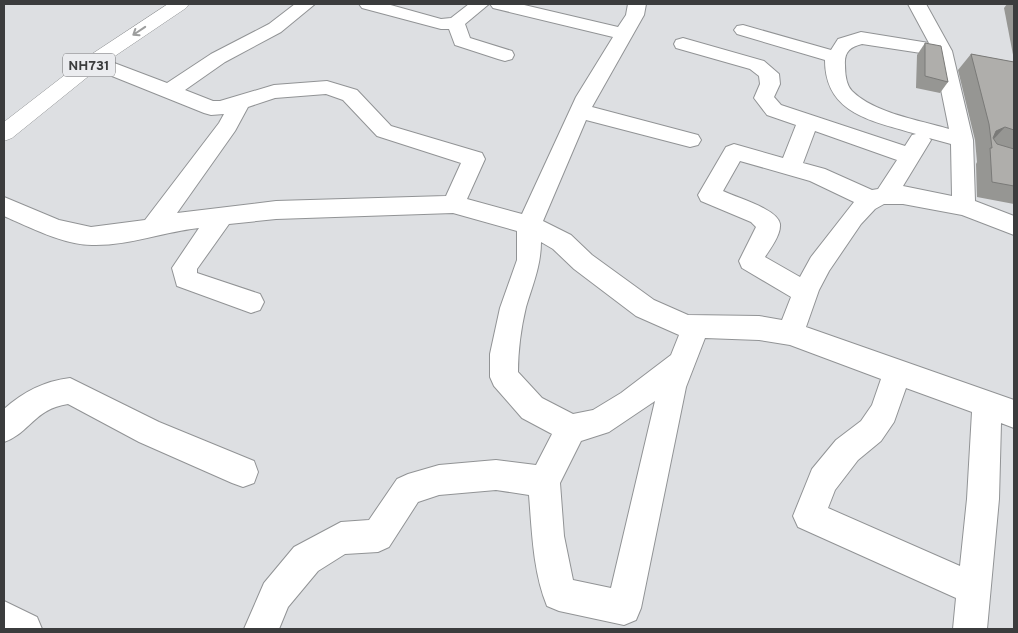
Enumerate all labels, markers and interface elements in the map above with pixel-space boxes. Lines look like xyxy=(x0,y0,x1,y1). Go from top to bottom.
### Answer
one-way arrow xyxy=(132,26,146,36)
road number: NH731 xyxy=(63,54,115,76)

